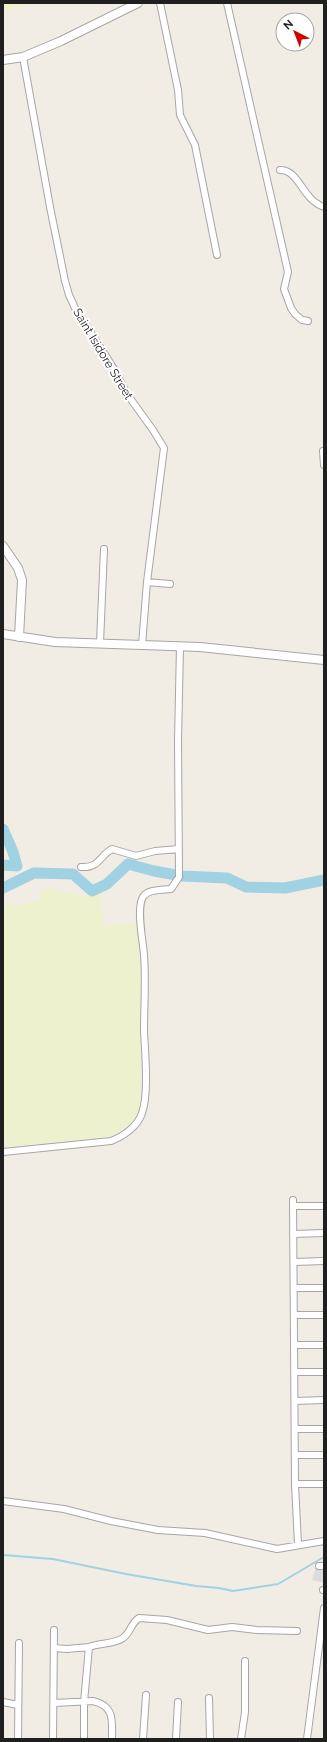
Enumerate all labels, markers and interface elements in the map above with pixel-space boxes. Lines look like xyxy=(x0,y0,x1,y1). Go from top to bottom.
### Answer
north arrow xyxy=(275,12,315,52)
text: N xyxy=(281,17,296,33)
street label: Saint Isidore Street xyxy=(70,306,136,402)

